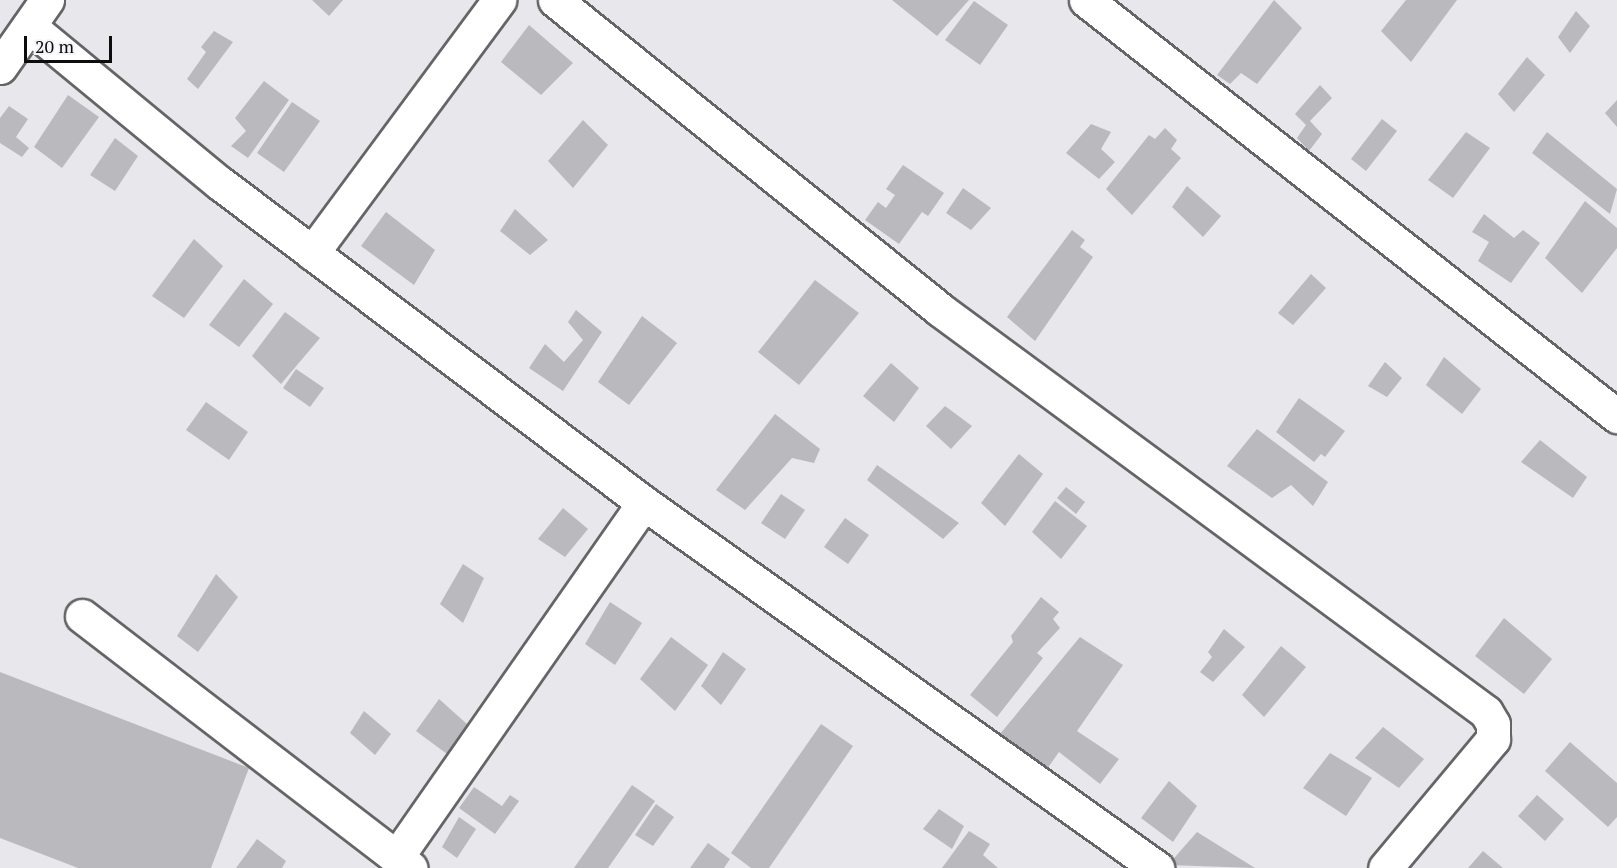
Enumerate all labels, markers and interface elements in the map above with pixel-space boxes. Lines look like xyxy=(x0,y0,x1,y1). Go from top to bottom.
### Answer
scale bar xyxy=(27,24,116,62)
text: 20 m xyxy=(35,34,74,58)

